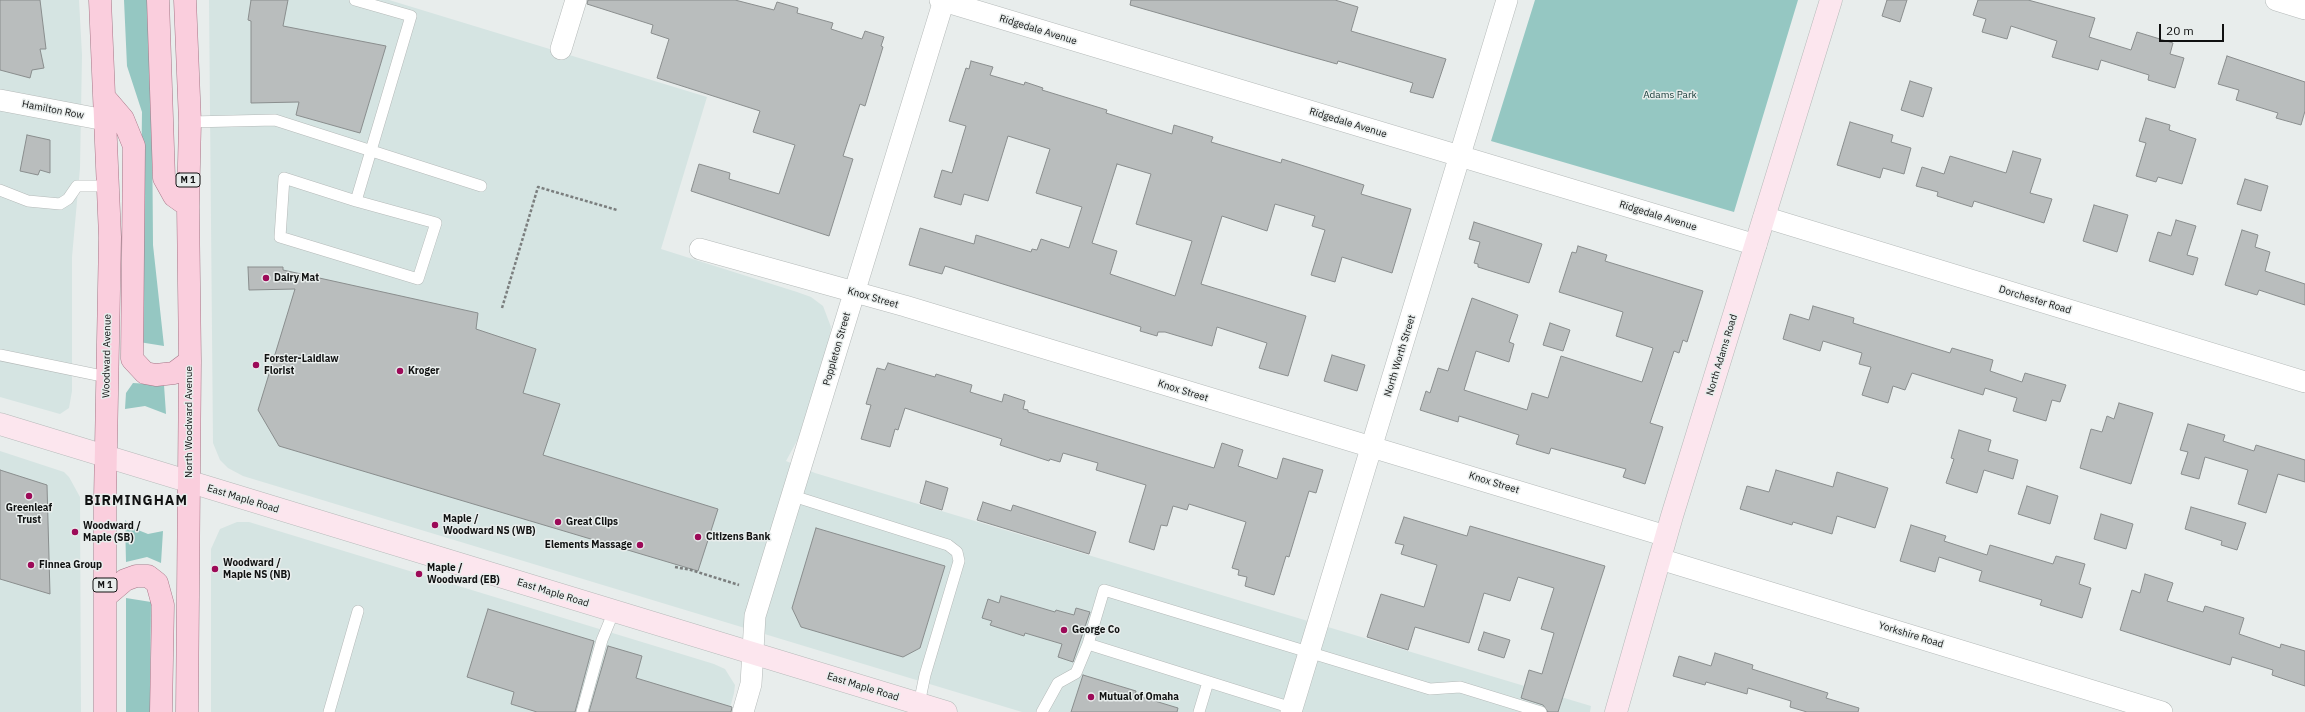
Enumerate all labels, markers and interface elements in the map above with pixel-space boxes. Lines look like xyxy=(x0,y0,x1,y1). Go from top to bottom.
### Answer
street label: Ridgedale Avenue xyxy=(998,12,1078,48)
scale bar xyxy=(2161,16,2226,42)
text: 20 m xyxy=(2166,23,2194,38)
park label: Adams Park xyxy=(1643,89,1697,101)
street label: Hamilton Row xyxy=(21,98,85,122)
street label: Ridgedale Avenue xyxy=(1308,105,1388,141)
road number: M 1 xyxy=(176,173,200,187)
street label: Ridgedale Avenue xyxy=(1618,198,1698,234)
place label: Dairy Mat xyxy=(274,272,319,284)
marker: Dairy Mat xyxy=(261,273,271,283)
street label: Dorchester Road xyxy=(1997,283,2073,317)
street label: Knox Street xyxy=(846,285,900,311)
street label: Poppleton Street xyxy=(821,311,853,387)
street label: North Adams Road xyxy=(1704,313,1740,397)
street label: Woodward Avenue xyxy=(100,314,114,398)
street label: North Worth Street xyxy=(1382,314,1418,398)
place label: Forster-Laidlaw Florist xyxy=(264,353,339,376)
marker: Forster-Laidlaw Florist xyxy=(251,360,261,370)
place label: Kroger xyxy=(408,365,440,377)
street label: North Woodward Avenue xyxy=(183,366,195,478)
marker: Kroger xyxy=(395,366,405,376)
street label: Knox Street xyxy=(1156,378,1210,404)
street label: Knox Street xyxy=(1467,470,1521,496)
street label: East Maple Road xyxy=(206,482,280,516)
marker: Greenleaf Trust xyxy=(24,491,34,501)
district label: BIRMINGHAM xyxy=(84,493,188,509)
place label: Greenleaf Trust xyxy=(6,502,52,526)
place label: Maple / Woodward NS (WB) xyxy=(443,513,535,536)
place label: Great Clips xyxy=(566,516,618,528)
marker: Great Clips xyxy=(553,517,563,527)
place label: Woodward / Maple (SB) xyxy=(83,520,141,544)
marker: Maple / Woodward NS (WB) xyxy=(430,520,440,530)
marker: Woodward / Maple (SB) xyxy=(70,527,80,537)
place label: Citizens Bank xyxy=(706,531,770,543)
marker: Citizens Bank xyxy=(693,532,703,542)
place label: Elements Massage xyxy=(545,539,632,551)
marker: Elements Massage xyxy=(635,540,645,550)
place label: Woodward / Maple NS (NB) xyxy=(223,557,290,580)
place label: Finnea Group xyxy=(39,559,102,571)
marker: Finnea Group xyxy=(26,560,36,570)
place label: Maple / Woodward (EB) xyxy=(427,562,500,586)
marker: Woodward / Maple NS (NB) xyxy=(210,564,220,574)
marker: Maple / Woodward (EB) xyxy=(414,569,424,579)
street label: East Maple Road xyxy=(516,576,590,610)
road number: M 1 xyxy=(93,578,117,592)
street label: Yorkshire Road xyxy=(1877,619,1945,651)
place label: George Co xyxy=(1072,624,1120,636)
marker: George Co xyxy=(1059,625,1069,635)
street label: East Maple Road xyxy=(826,670,900,704)
place label: Mutual of Omaha xyxy=(1099,691,1179,703)
marker: Mutual of Omaha xyxy=(1086,692,1096,702)

